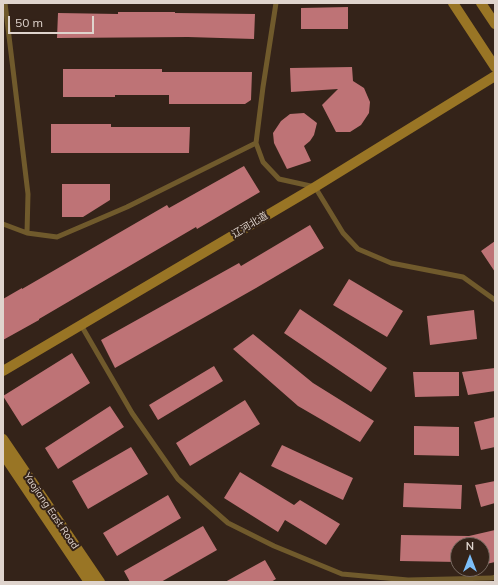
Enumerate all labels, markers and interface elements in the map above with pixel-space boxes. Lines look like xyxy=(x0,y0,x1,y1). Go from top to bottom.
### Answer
scale bar xyxy=(10,8,96,34)
text: 50 m xyxy=(15,15,43,30)
street label: 辽河北道 xyxy=(230,210,270,240)
street label: Yaojiang East Road xyxy=(21,470,81,552)
north arrow xyxy=(450,537,490,577)
text: N xyxy=(466,539,474,553)

